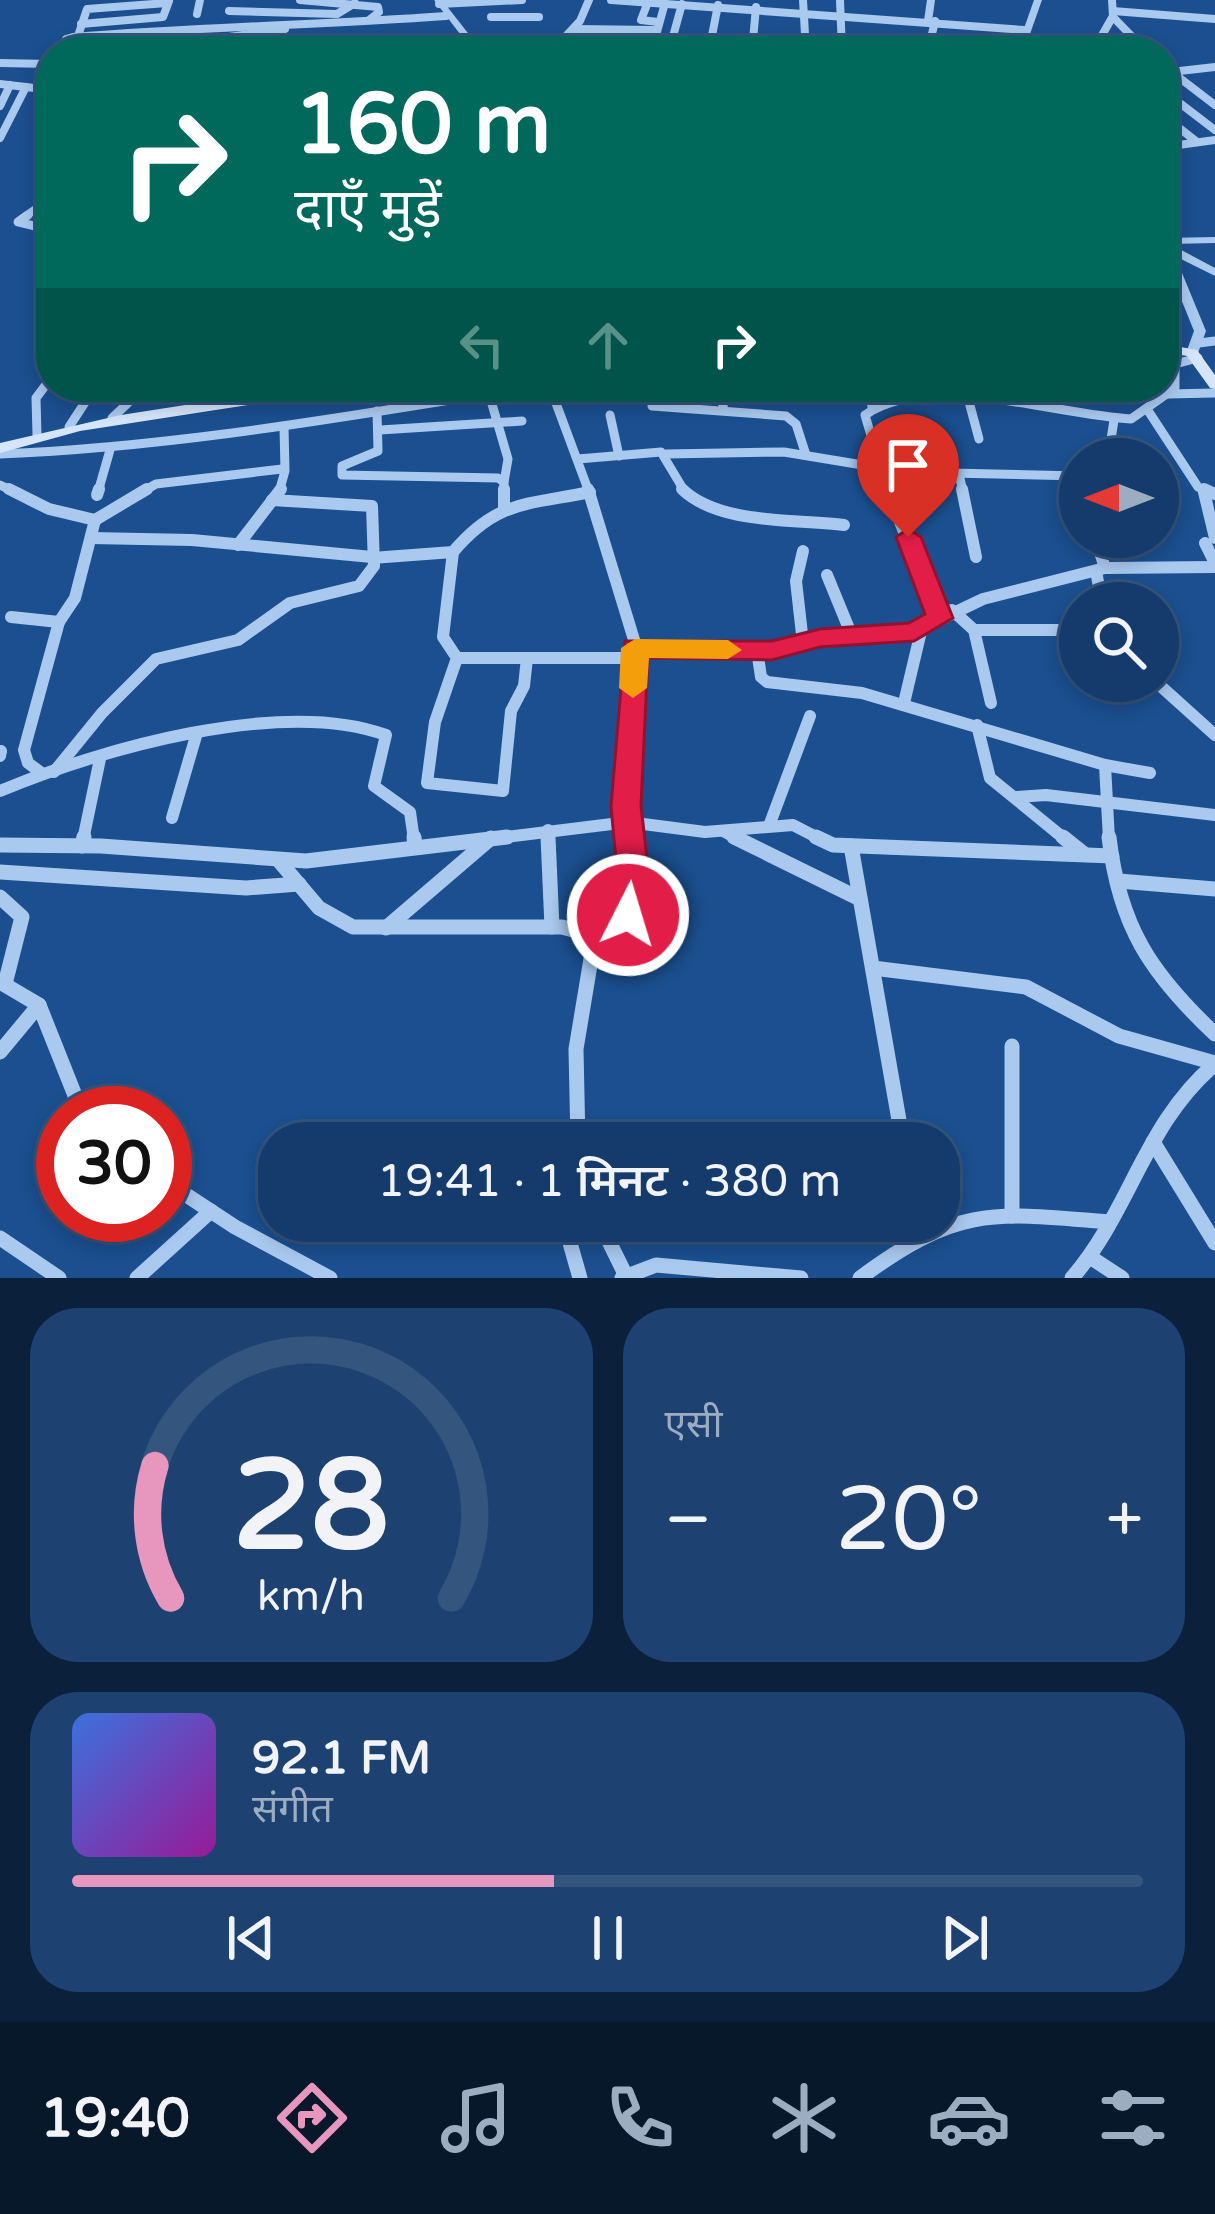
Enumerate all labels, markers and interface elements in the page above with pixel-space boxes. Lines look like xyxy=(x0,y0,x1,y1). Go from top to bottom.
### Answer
text: 160 m xyxy=(294,75,551,176)
icon: right xyxy=(96,84,252,240)
text: दाएँ मुड़ें xyxy=(294,177,442,242)
icon: left xyxy=(449,312,515,378)
icon: ahead xyxy=(575,312,641,378)
icon: right xyxy=(701,312,767,378)
pin xyxy=(857,414,959,537)
icon: arrive xyxy=(875,432,941,498)
north arrow xyxy=(1059,438,1179,558)
map controls xyxy=(1059,438,1179,702)
button: search xyxy=(1059,582,1179,702)
position arrow xyxy=(565,852,691,978)
speed limit sign: 30 xyxy=(36,1086,192,1242)
text: 19:41 · 1 मिनट · 380 m xyxy=(377,1155,841,1209)
text: एसी xyxy=(665,1401,723,1448)
text: 28 xyxy=(233,1432,390,1583)
text: 20° xyxy=(835,1466,982,1575)
text: − xyxy=(665,1480,712,1560)
text: + xyxy=(1106,1480,1143,1560)
text: km/h xyxy=(257,1571,365,1622)
text: 92.1 FM xyxy=(252,1732,431,1786)
text: संगीत xyxy=(252,1786,333,1833)
icon: previous xyxy=(218,1905,284,1971)
icon: pause xyxy=(575,1905,641,1971)
icon: next xyxy=(932,1905,998,1971)
icon: directions xyxy=(270,2076,354,2160)
icon: music xyxy=(434,2076,518,2160)
icon: phone xyxy=(598,2076,682,2160)
icon: climate xyxy=(762,2076,846,2160)
icon: car xyxy=(927,2076,1011,2160)
icon: filters xyxy=(1091,2076,1175,2160)
text: 19:40 xyxy=(40,2086,190,2151)

